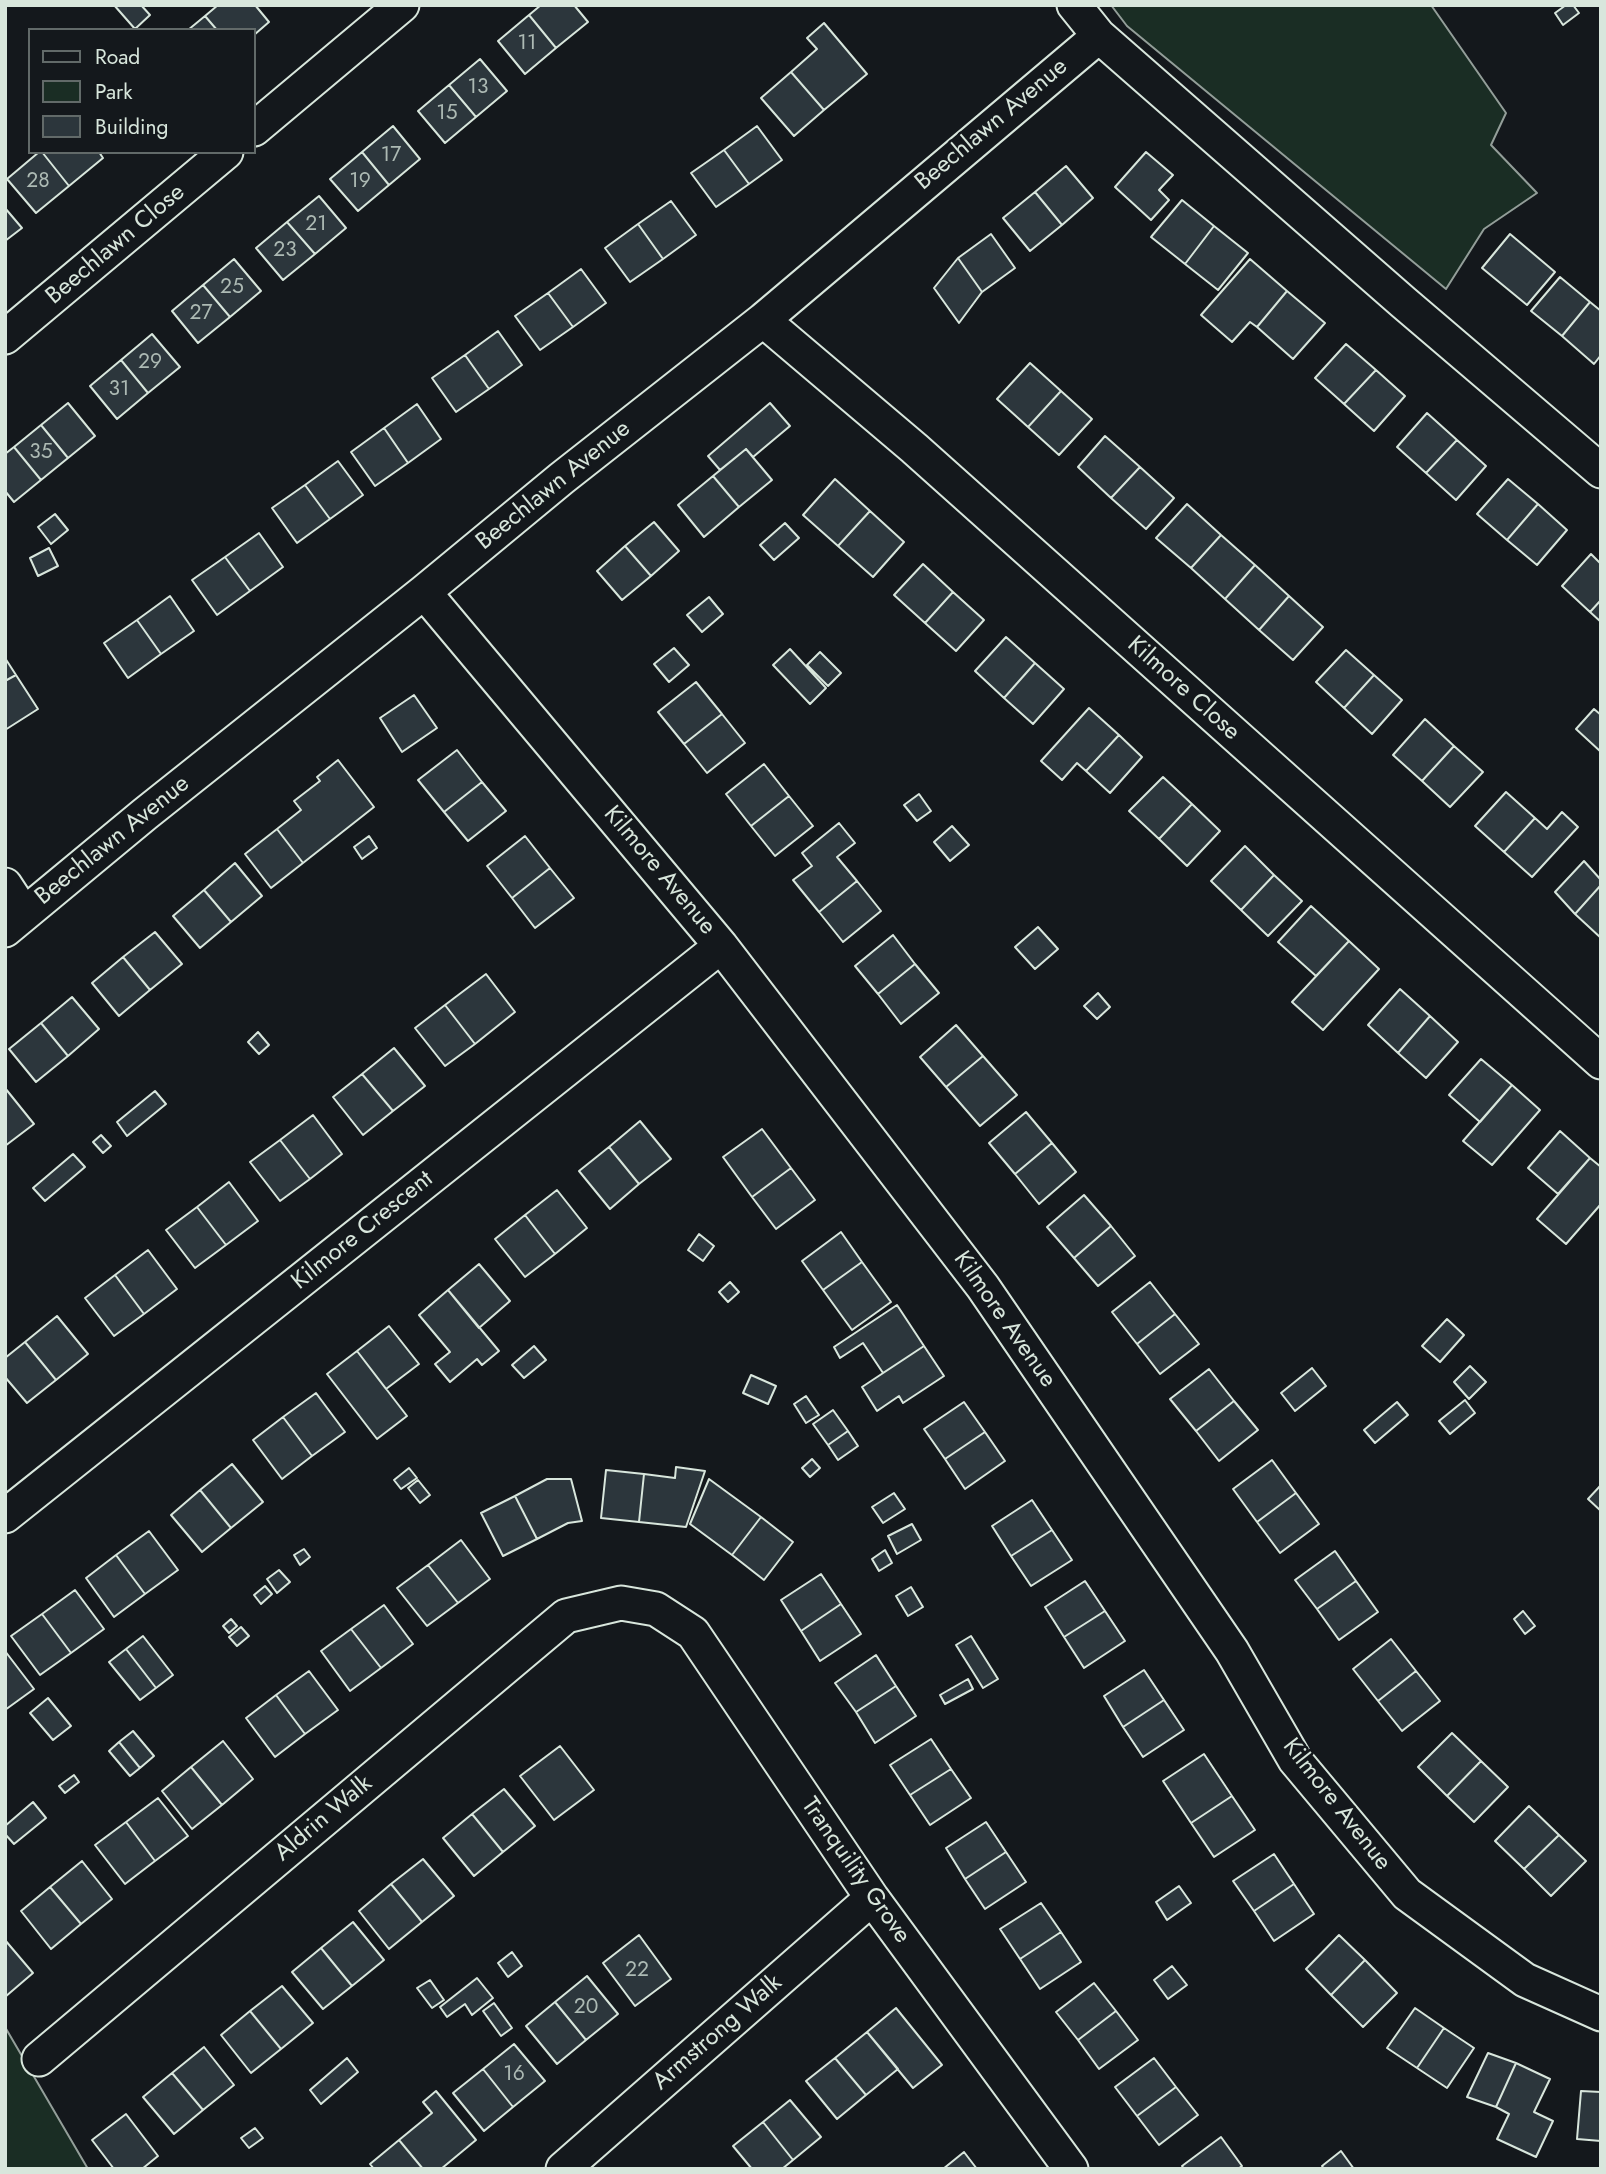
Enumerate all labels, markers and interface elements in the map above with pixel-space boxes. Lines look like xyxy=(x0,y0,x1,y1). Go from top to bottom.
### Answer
legend xyxy=(28,28,256,154)
house number: 11 xyxy=(518,31,536,57)
text: Road xyxy=(95,42,140,72)
street label: Beechlawn Avenue xyxy=(910,53,1074,197)
house number: 13 xyxy=(468,75,488,101)
text: Park xyxy=(95,77,132,107)
house number: 15 xyxy=(436,101,458,127)
text: Building xyxy=(95,112,168,142)
house number: 17 xyxy=(381,143,401,169)
house number: 28 xyxy=(26,169,50,195)
house number: 19 xyxy=(349,169,371,195)
street label: Beechlawn Close xyxy=(41,179,191,311)
house number: 21 xyxy=(305,212,327,238)
house number: 23 xyxy=(273,238,297,264)
house number: 25 xyxy=(220,275,244,301)
house number: 27 xyxy=(190,301,212,327)
house number: 29 xyxy=(138,350,162,376)
house number: 31 xyxy=(109,377,129,403)
street label: Beechlawn Avenue xyxy=(471,415,637,557)
house number: 35 xyxy=(29,440,53,466)
street label: Kilmore Close xyxy=(1121,631,1245,747)
street label: Beechlawn Avenue xyxy=(30,770,196,912)
street label: Kilmore Avenue xyxy=(597,801,721,941)
street label: Kilmore Crescent xyxy=(287,1165,439,1297)
street label: Kilmore Avenue xyxy=(947,1246,1061,1394)
street label: Kilmore Avenue xyxy=(1276,1733,1396,1877)
street label: Aldrin Walk xyxy=(269,1770,379,1868)
street label: Tranquility Grove xyxy=(794,1793,916,1949)
house number: 22 xyxy=(625,1958,649,1984)
street label: Armstrong Walk xyxy=(648,1969,788,2097)
house number: 20 xyxy=(574,1995,598,2021)
house number: 16 xyxy=(503,2062,525,2088)

